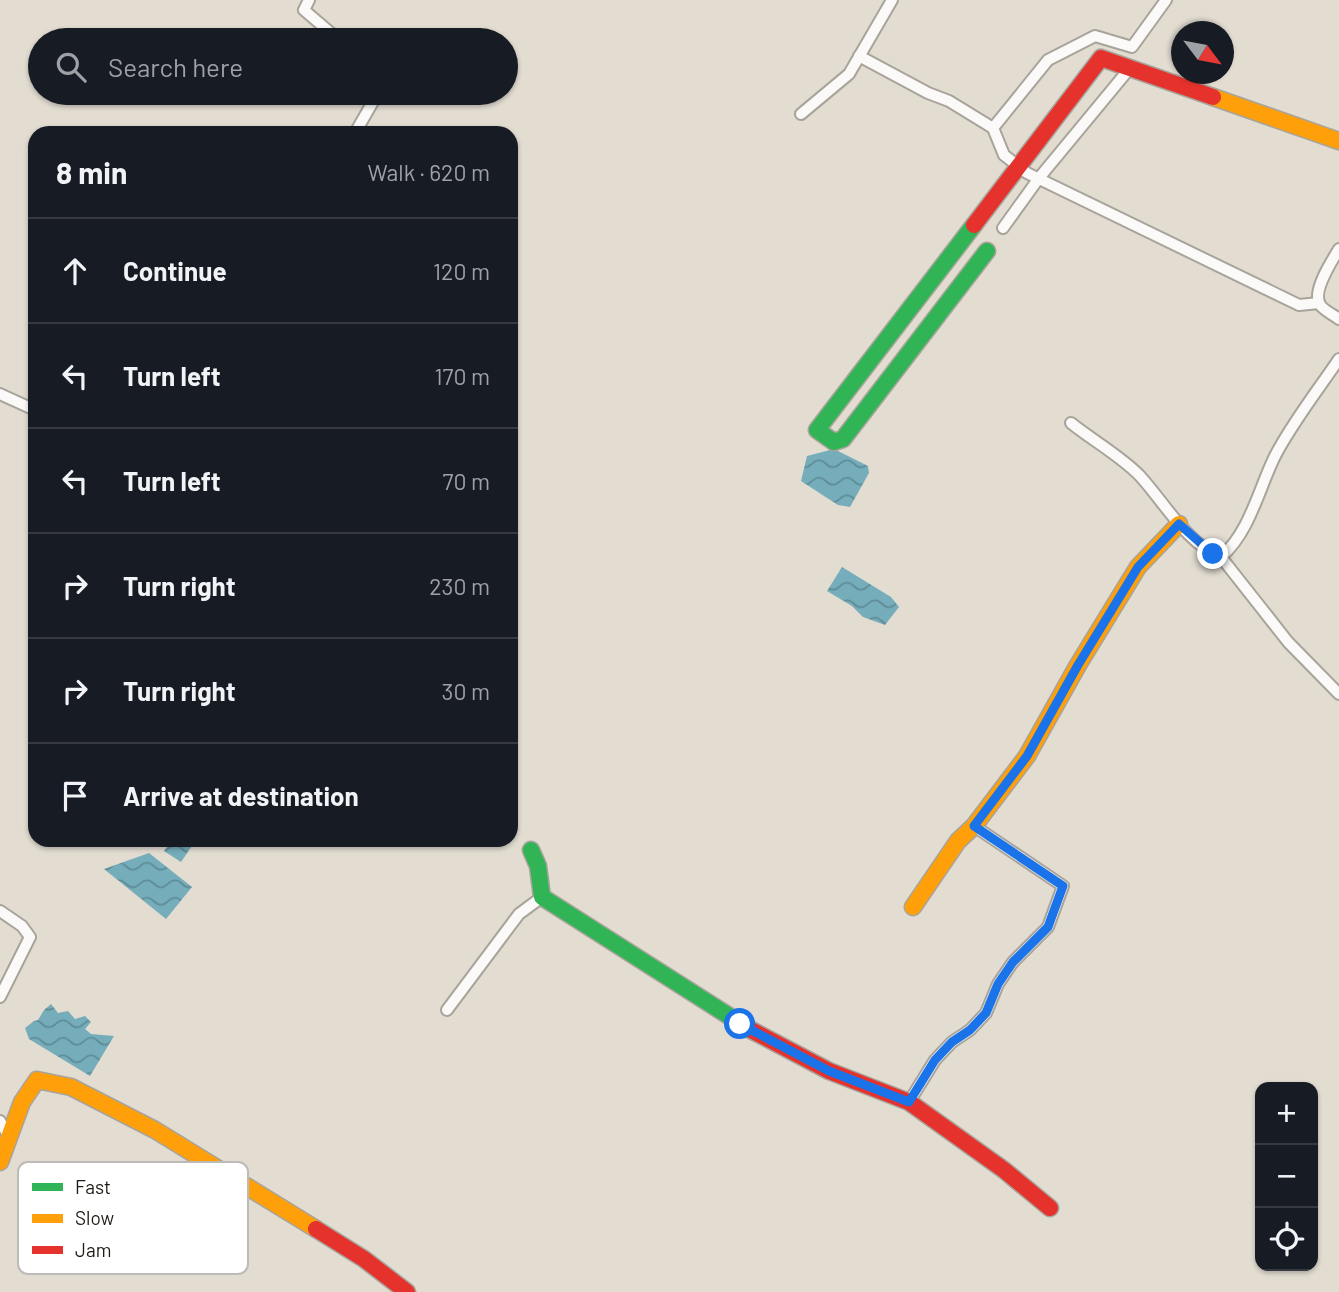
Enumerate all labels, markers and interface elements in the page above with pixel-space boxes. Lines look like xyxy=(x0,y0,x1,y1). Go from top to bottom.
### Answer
north arrow xyxy=(1171,21,1234,84)
search box xyxy=(28,28,518,105)
icon: search xyxy=(52,48,90,86)
text: Search here xyxy=(108,51,243,82)
text: 8 min xyxy=(56,154,127,190)
text: Walk · 620 m xyxy=(368,158,490,186)
icon: ahead xyxy=(56,252,94,290)
text: Continue xyxy=(123,255,227,286)
text: 120 m xyxy=(433,257,490,285)
icon: left xyxy=(56,357,94,395)
text: Turn left xyxy=(123,360,221,391)
text: 170 m xyxy=(434,362,490,390)
icon: left xyxy=(56,462,94,500)
text: Turn left xyxy=(123,465,221,496)
text: 70 m xyxy=(443,467,490,495)
route end xyxy=(1197,538,1228,569)
icon: right xyxy=(56,567,94,605)
text: Turn right xyxy=(123,570,236,601)
text: 230 m xyxy=(429,572,490,600)
icon: right xyxy=(56,672,94,710)
text: Turn right xyxy=(123,675,236,706)
text: 30 m xyxy=(442,677,490,705)
icon: arrive xyxy=(56,777,94,815)
text: Arrive at destination xyxy=(123,780,359,811)
route start xyxy=(724,1008,755,1039)
map controls xyxy=(1255,1082,1318,1271)
button: + xyxy=(1255,1082,1318,1145)
button: − xyxy=(1255,1145,1318,1208)
legend xyxy=(18,1162,248,1274)
text: Fast xyxy=(75,1175,111,1198)
text: Slow xyxy=(75,1206,114,1229)
button: locate xyxy=(1255,1208,1318,1271)
text: Jam xyxy=(75,1238,111,1261)

